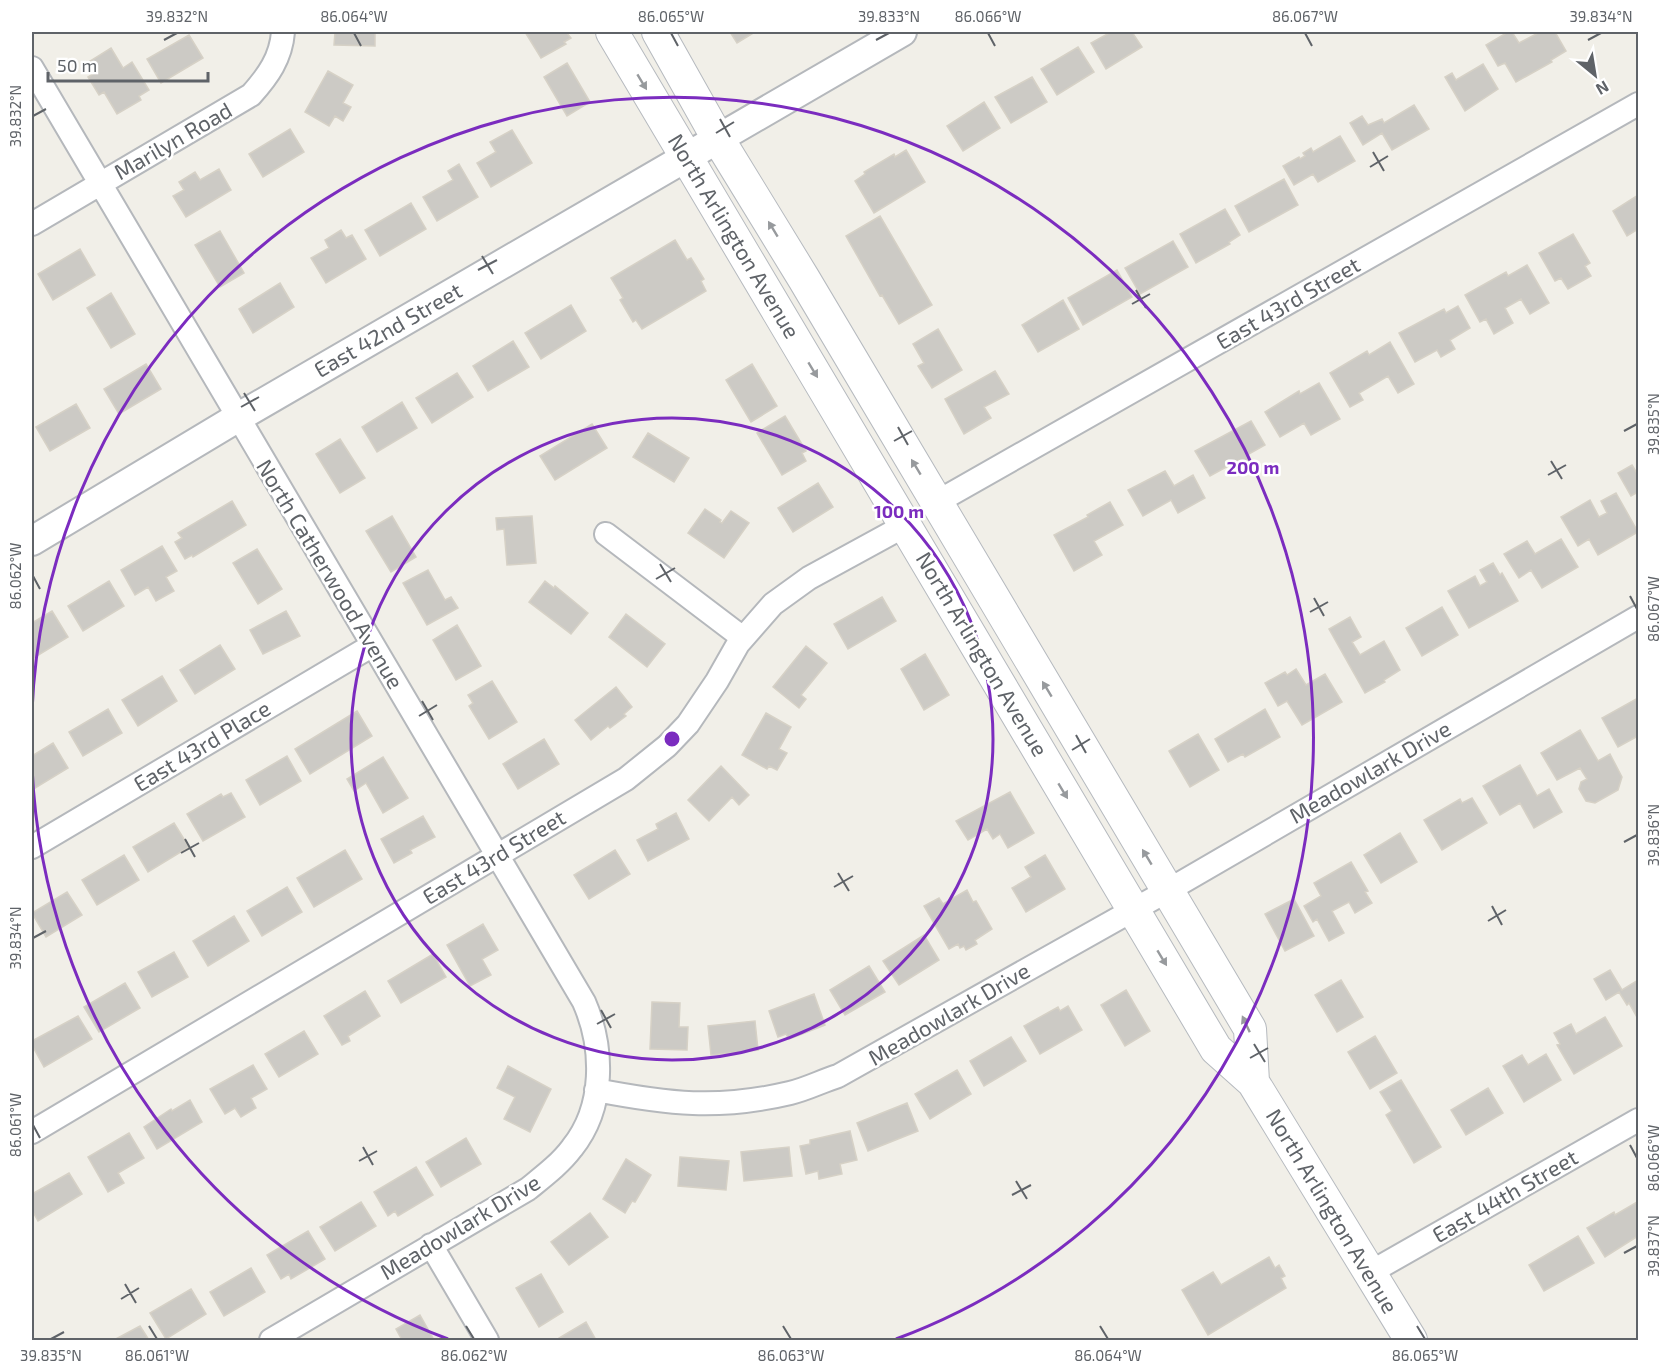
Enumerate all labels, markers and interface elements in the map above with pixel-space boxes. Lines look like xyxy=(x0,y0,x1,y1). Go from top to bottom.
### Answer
text: 39.832°N xyxy=(146,7,208,25)
text: 86.064°W xyxy=(320,7,388,25)
text: 86.065°W xyxy=(638,7,704,25)
text: 39.833°N xyxy=(858,7,920,25)
text: 86.066°W xyxy=(955,7,1022,25)
text: 86.067°W xyxy=(1272,7,1338,25)
text: 39.834°N xyxy=(1569,7,1633,25)
scale bar xyxy=(48,45,208,83)
north arrow xyxy=(1565,45,1625,105)
text: 50 m xyxy=(57,54,97,76)
one-way arrow xyxy=(637,74,647,91)
text: N xyxy=(1593,77,1613,100)
text: 39.832°N xyxy=(6,85,24,147)
street label: Marilyn Road xyxy=(109,96,236,184)
street label: North Arlington Avenue xyxy=(664,129,806,342)
one-way arrow xyxy=(768,221,779,237)
street label: East 43rd Street xyxy=(1211,250,1364,354)
street label: East 42nd Street xyxy=(309,276,466,382)
one-way arrow xyxy=(808,362,818,379)
text: 39.835°N xyxy=(1644,393,1662,455)
street label: North Catherwood Avenue xyxy=(252,454,410,693)
text: 200 m xyxy=(1227,456,1279,478)
one-way arrow xyxy=(911,458,921,475)
text: 100 m xyxy=(874,500,924,522)
text: 86.062°W xyxy=(6,543,24,609)
street label: North Arlington Avenue xyxy=(912,547,1054,760)
text: 86.067°W xyxy=(1644,576,1662,642)
one-way arrow xyxy=(1042,681,1053,697)
street label: East 43rd Place xyxy=(128,694,274,796)
street label: Meadowlark Drive xyxy=(1284,714,1455,828)
centre of rings xyxy=(662,729,682,749)
one-way arrow xyxy=(1057,783,1068,799)
street label: East 43rd Street xyxy=(417,803,570,909)
text: 39.836°N xyxy=(1644,804,1662,866)
one-way arrow xyxy=(1141,849,1152,865)
text: 39.834°N xyxy=(6,906,24,970)
one-way arrow xyxy=(1157,950,1167,967)
street label: Meadowlark Drive xyxy=(863,956,1034,1070)
one-way arrow xyxy=(1241,1015,1251,1033)
text: 86.061°W xyxy=(6,1093,24,1157)
street label: North Arlington Avenue xyxy=(1262,1104,1404,1317)
text: 86.066°W xyxy=(1644,1125,1662,1192)
street label: East 44th Street xyxy=(1427,1143,1582,1247)
street label: Meadowlark Drive xyxy=(375,1168,544,1284)
text: 39.837°N xyxy=(1644,1215,1662,1277)
text: 39.835°N xyxy=(20,1346,82,1364)
text: 86.061°W xyxy=(125,1346,189,1364)
text: 86.062°W xyxy=(441,1346,507,1364)
text: 86.063°W xyxy=(758,1346,824,1364)
text: 86.064°W xyxy=(1074,1346,1142,1364)
text: 86.065°W xyxy=(1392,1346,1458,1364)

